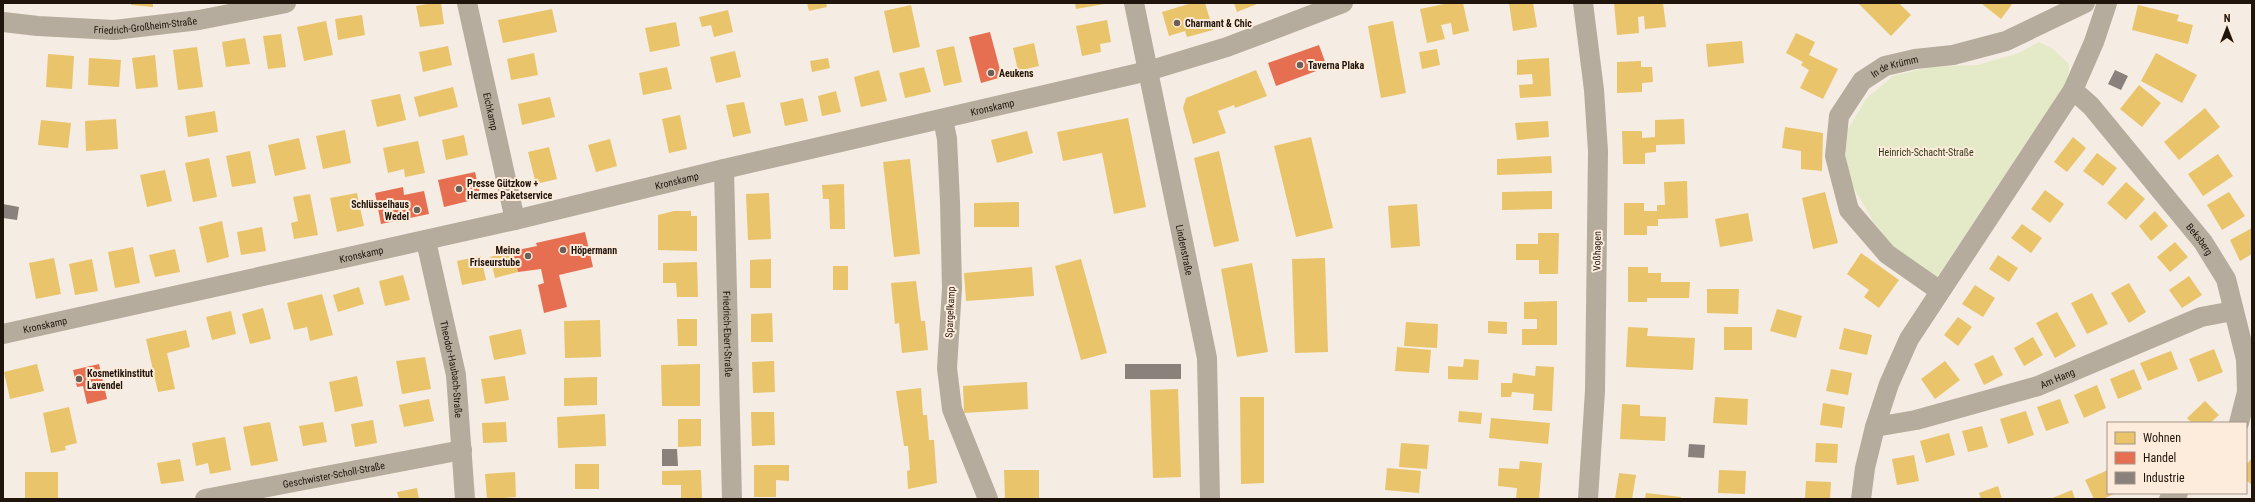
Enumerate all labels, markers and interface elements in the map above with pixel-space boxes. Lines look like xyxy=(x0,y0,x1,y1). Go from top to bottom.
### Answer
north arrow xyxy=(2207,8,2247,48)
text: N xyxy=(2224,12,2231,25)
street label: Friedrich-Großheim-Straße xyxy=(94,15,198,36)
marker: Charmant & Chic xyxy=(1172,18,1182,28)
place label: Charmant & Chic xyxy=(1185,18,1252,29)
street label: In de Krümm xyxy=(1869,53,1919,79)
marker: Taverna Plaka xyxy=(1295,60,1305,70)
place label: Taverna Plaka xyxy=(1308,60,1364,71)
marker: Aeukens xyxy=(986,68,996,78)
place label: Aeukens xyxy=(999,68,1034,79)
street label: Eichkamp xyxy=(481,91,501,131)
street label: Kronskamp xyxy=(969,97,1015,117)
park label: Heinrich-Schacht-Straße xyxy=(1878,147,1974,158)
street label: Kronskamp xyxy=(654,170,700,191)
place label: Presse Gützkow + Hermes Paketservice xyxy=(467,178,552,201)
marker: Presse Gützkow + Hermes Paketservice xyxy=(454,184,464,194)
place label: Schlüsselhaus Wedel xyxy=(351,199,409,222)
marker: Schlüsselhaus Wedel xyxy=(412,205,422,215)
street label: Beksberg xyxy=(2184,221,2215,257)
street label: Lindenstraße xyxy=(1174,223,1195,276)
street label: Voßhagen xyxy=(1591,231,1603,271)
street label: Kronskamp xyxy=(338,244,384,264)
place label: Meine Friseurstube xyxy=(470,245,520,268)
marker: Höpermann xyxy=(558,245,568,255)
place label: Höpermann xyxy=(571,245,617,256)
marker: Meine Friseurstube xyxy=(523,251,533,261)
street label: Spargelkamp xyxy=(943,286,957,338)
street label: Friedrich-Ebert-Straße xyxy=(721,291,735,377)
street label: Kronskamp xyxy=(22,314,68,335)
street label: Theodor-Haubach-Straße xyxy=(438,320,465,419)
street label: Am Hang xyxy=(2038,366,2076,390)
place label: Kosmetikinstitut Lavendel xyxy=(87,368,153,391)
marker: Kosmetikinstitut Lavendel xyxy=(74,374,84,384)
legend xyxy=(2107,422,2247,494)
text: Wohnen xyxy=(2143,431,2181,445)
text: Handel xyxy=(2143,451,2176,465)
street label: Geschwister-Scholl-Straße xyxy=(282,459,386,490)
text: Industrie xyxy=(2143,471,2185,485)

